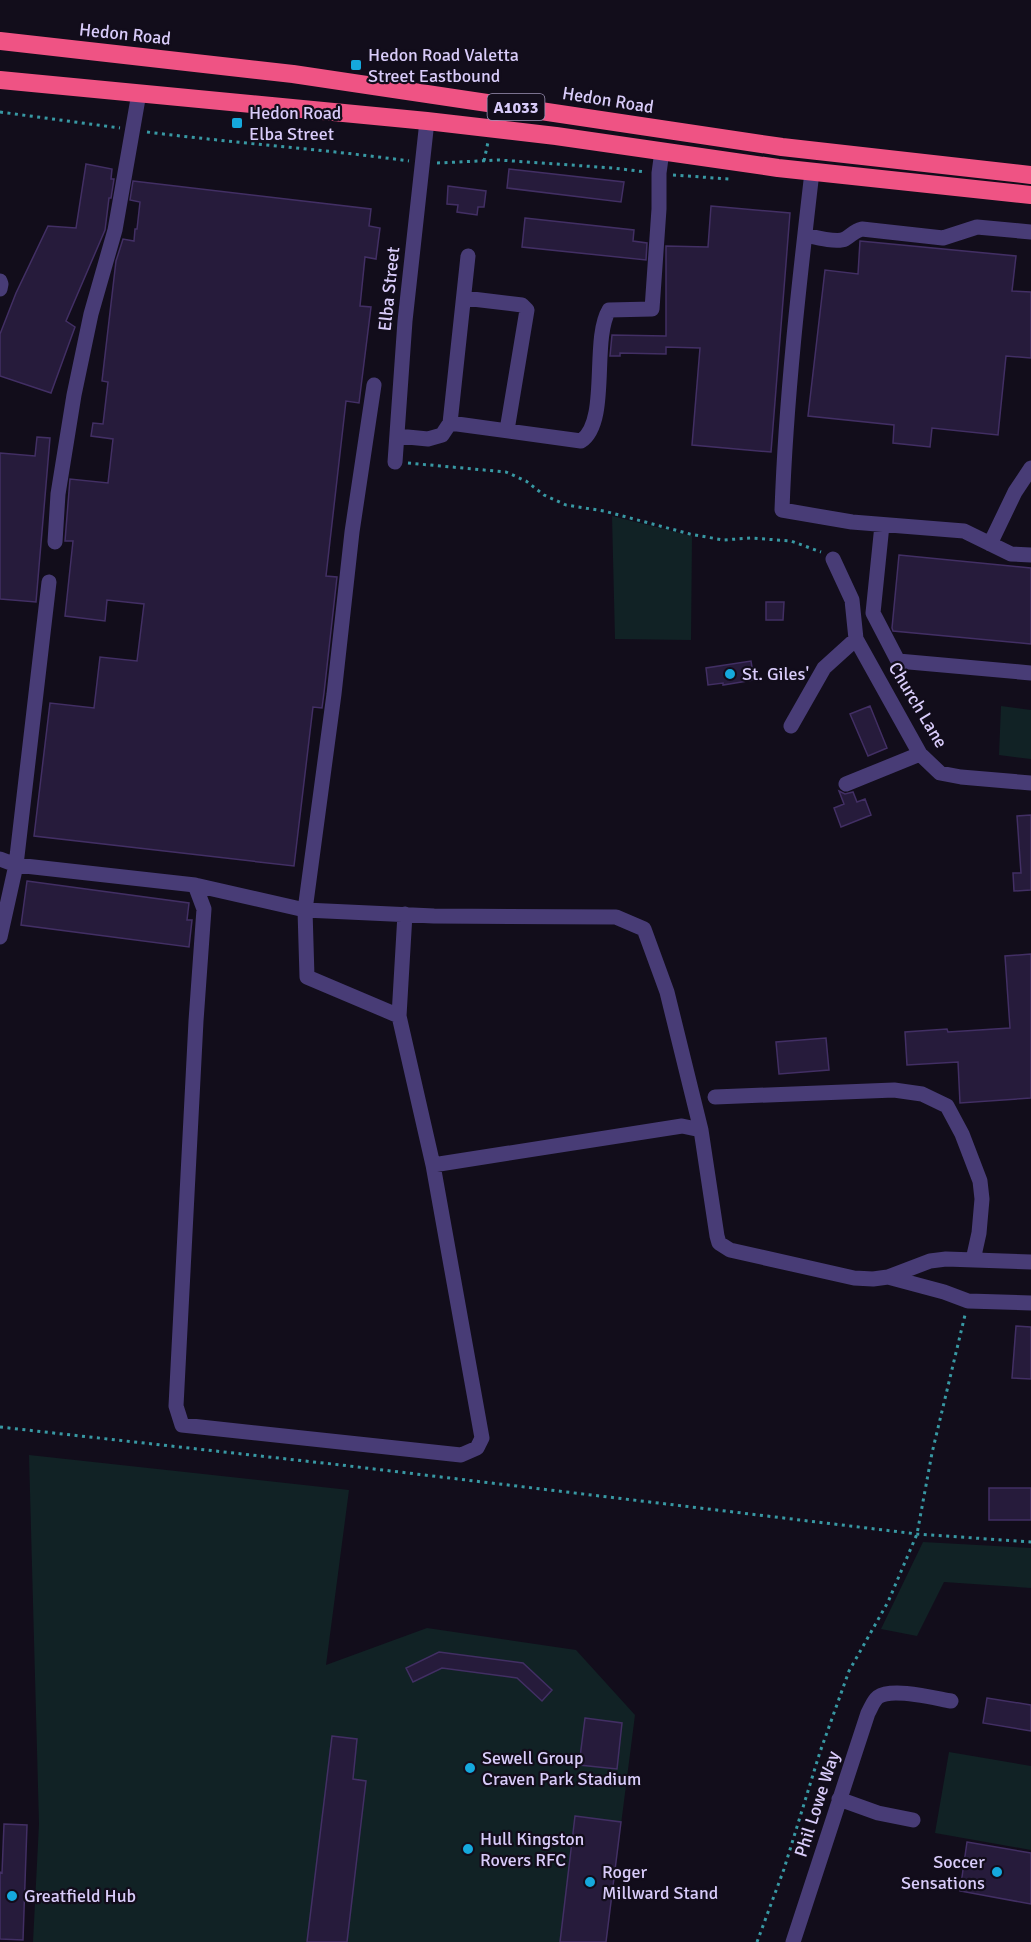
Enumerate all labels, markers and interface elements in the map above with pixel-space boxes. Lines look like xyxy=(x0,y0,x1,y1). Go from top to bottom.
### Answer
street label: Hedon Road xyxy=(78,18,172,50)
place label: Hedon Road Valetta Street Eastbound xyxy=(368,44,519,87)
marker: Hedon Road Valetta Street Eastbound xyxy=(349,58,363,72)
street label: Hedon Road xyxy=(561,82,655,118)
road number: A1033 xyxy=(488,94,544,120)
place label: Hedon Road Elba Street xyxy=(249,102,341,145)
marker: Hedon Road Elba Street xyxy=(230,116,244,130)
street label: Elba Street xyxy=(374,246,404,332)
street label: Church Lane xyxy=(884,658,952,752)
place label: St. Giles' xyxy=(742,663,809,685)
marker: St. Giles' xyxy=(723,667,737,681)
place label: Sewell Group Craven Park Stadium xyxy=(482,1747,641,1790)
street label: Phil Lowe Way xyxy=(790,1748,845,1860)
marker: Sewell Group Craven Park Stadium xyxy=(463,1761,477,1775)
place label: Hull Kingston Rovers RFC xyxy=(480,1828,584,1871)
marker: Hull Kingston Rovers RFC xyxy=(461,1842,475,1856)
place label: Soccer Sensations xyxy=(901,1851,985,1894)
place label: Roger Millward Stand xyxy=(602,1861,718,1904)
marker: Soccer Sensations xyxy=(990,1865,1004,1879)
marker: Roger Millward Stand xyxy=(583,1875,597,1889)
place label: Greatfield Hub xyxy=(24,1885,136,1907)
marker: Greatfield Hub xyxy=(5,1889,19,1903)

